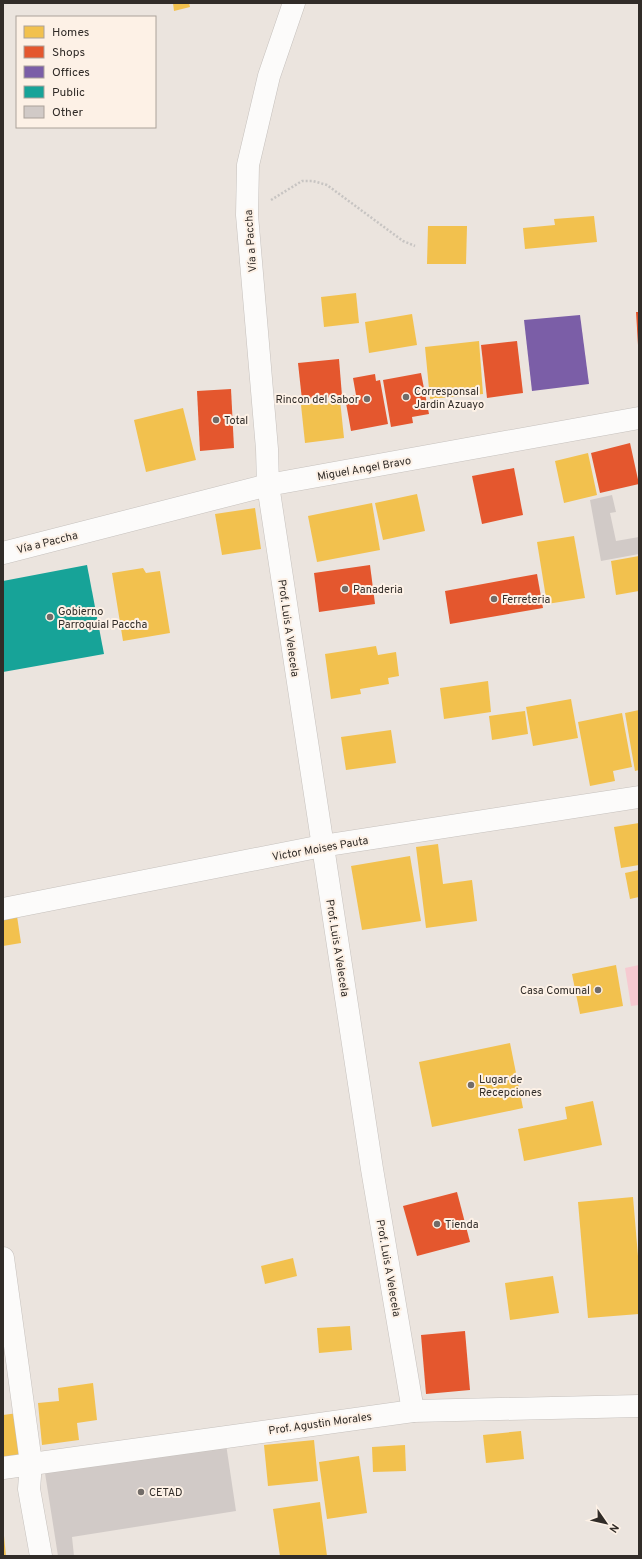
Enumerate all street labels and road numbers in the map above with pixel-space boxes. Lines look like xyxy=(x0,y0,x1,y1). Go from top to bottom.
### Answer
street label: Vía a Paccha xyxy=(242,209,260,273)
street label: Miguel Angel Bravo xyxy=(316,454,412,484)
street label: Vía a Paccha xyxy=(15,529,79,557)
street label: Prof. Luis A Velecela xyxy=(274,578,302,678)
street label: Victor Moises Pauta xyxy=(271,834,369,864)
street label: Prof. Luis A Velecela xyxy=(322,899,352,998)
street label: Prof. Luis A Velecela xyxy=(373,1219,403,1318)
street label: Prof. Agustin Morales xyxy=(268,1410,373,1438)

